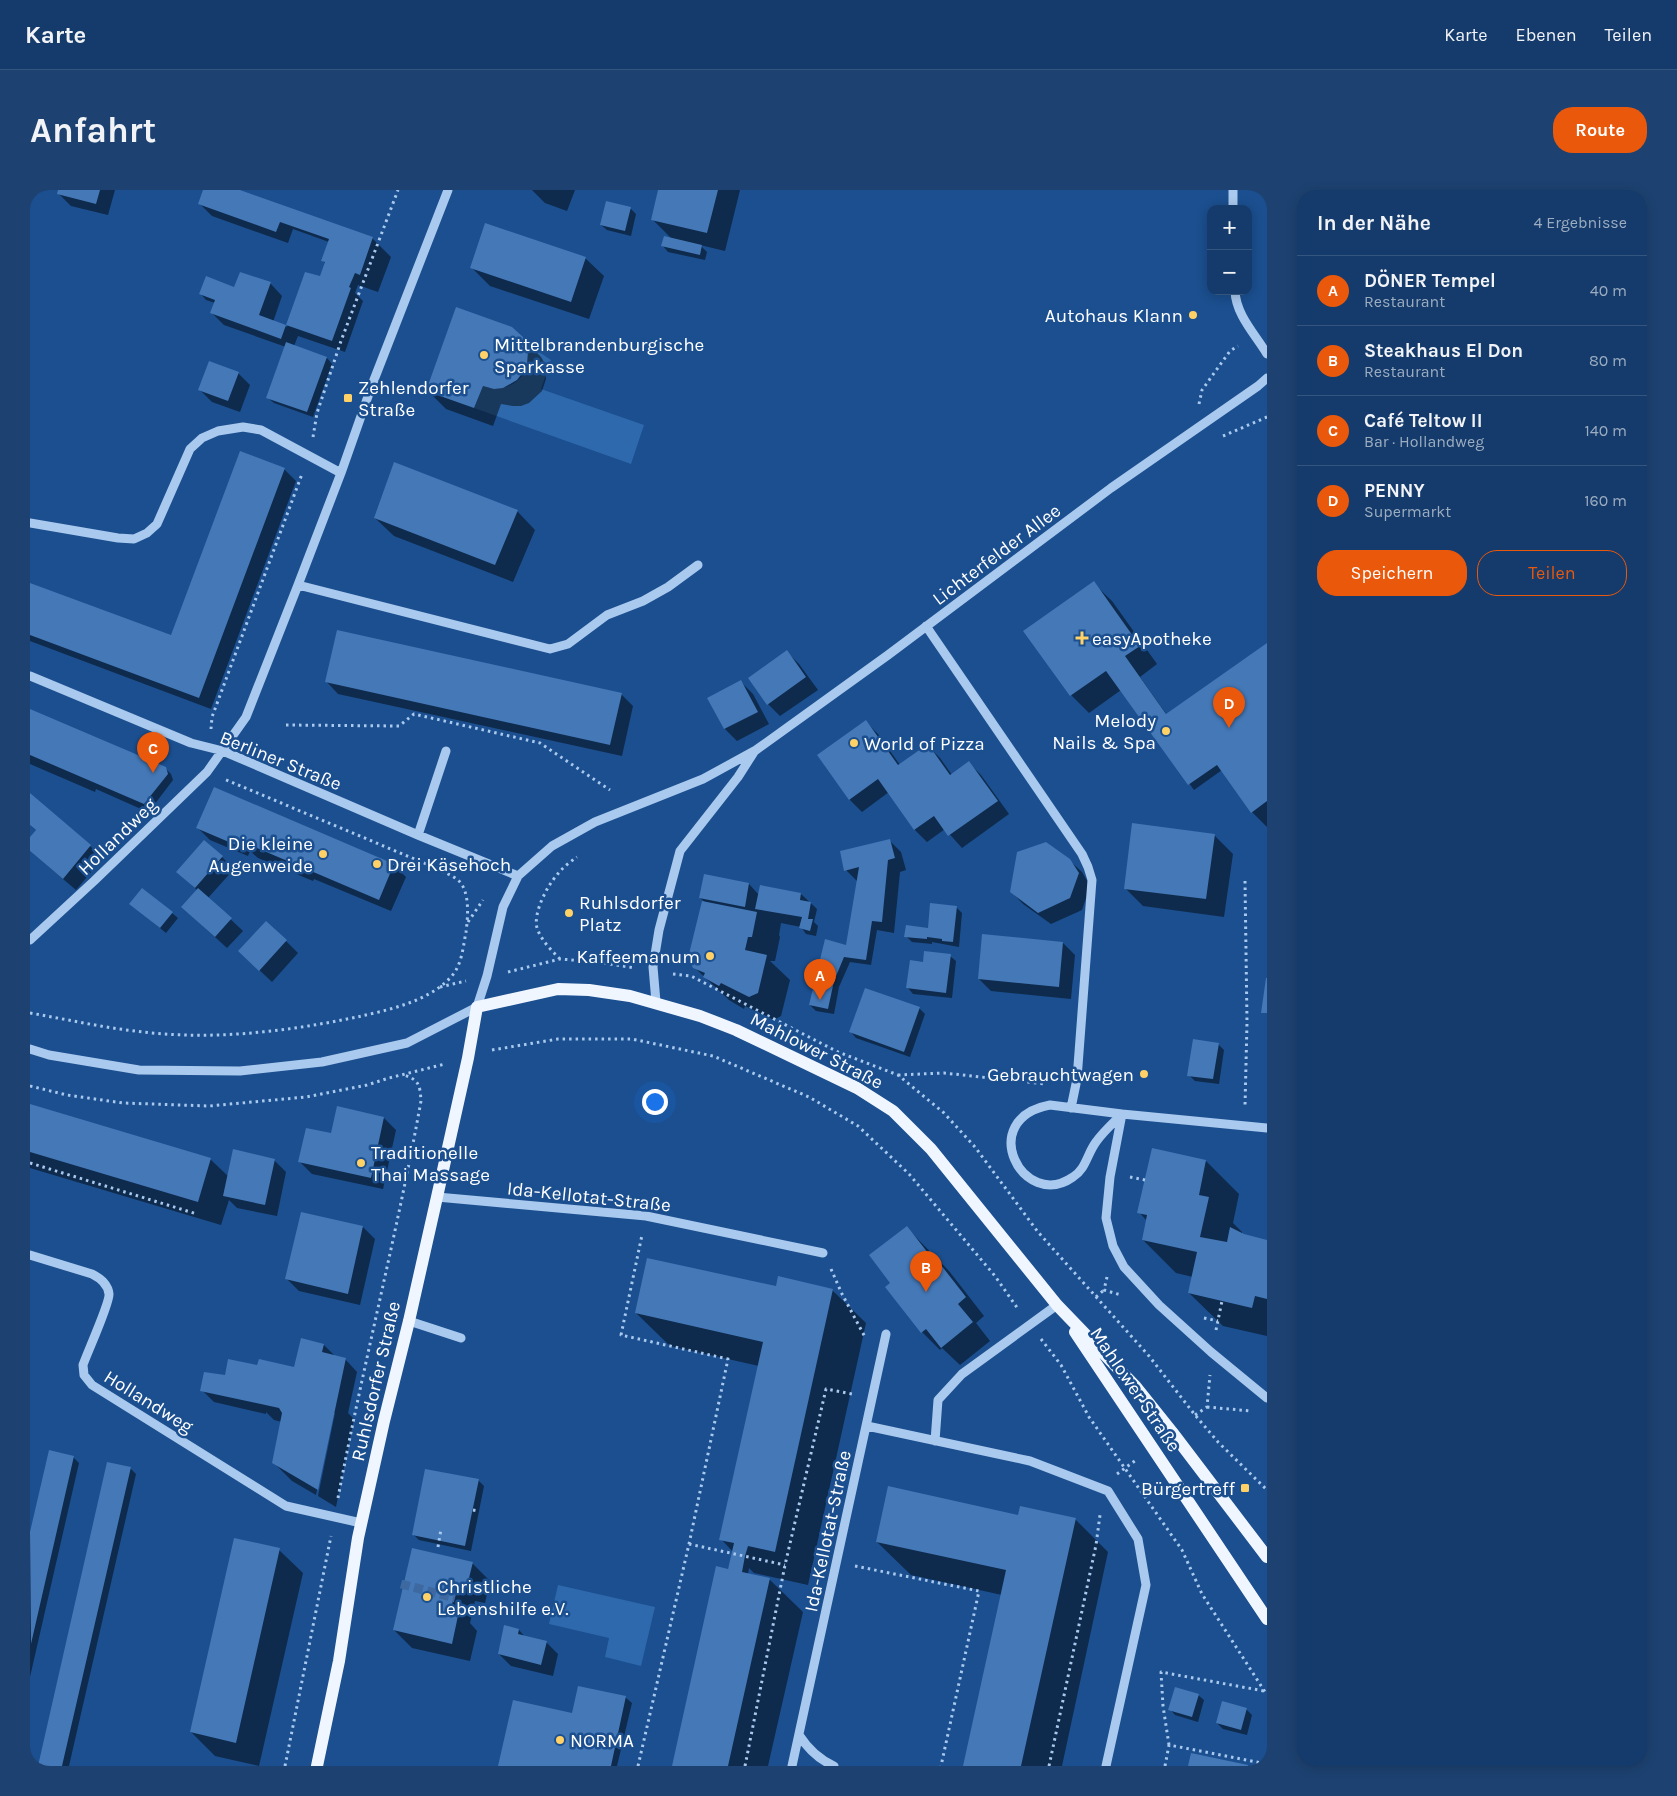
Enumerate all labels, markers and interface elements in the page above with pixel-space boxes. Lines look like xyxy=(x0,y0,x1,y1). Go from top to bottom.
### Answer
text: Karte xyxy=(25,21,86,49)
text: Karte xyxy=(1444,24,1488,46)
text: Ebenen xyxy=(1516,24,1577,46)
text: Teilen xyxy=(1605,24,1652,46)
button: Route xyxy=(1553,107,1647,153)
text: Anfahrt xyxy=(30,110,156,151)
map controls xyxy=(1207,205,1252,295)
button: + xyxy=(1207,205,1252,250)
text: In der Nähe xyxy=(1317,211,1431,235)
text: 4 Ergebnisse xyxy=(1534,213,1627,232)
button: − xyxy=(1207,250,1252,295)
text: DÖNER Tempel xyxy=(1364,270,1496,292)
text: A xyxy=(1328,281,1338,300)
text: 40 m xyxy=(1590,281,1627,300)
text: Restaurant xyxy=(1364,292,1445,311)
place label: Autohaus Klann xyxy=(1045,305,1183,327)
marker: Autohaus Klann xyxy=(1187,309,1199,321)
place label: Mittelbrandenburgische Sparkasse xyxy=(494,334,704,378)
text: Steakhaus El Don xyxy=(1364,340,1523,362)
marker: Mittelbrandenburgische Sparkasse xyxy=(478,349,490,361)
text: B xyxy=(1328,351,1338,370)
text: 80 m xyxy=(1589,351,1627,370)
text: Restaurant xyxy=(1364,362,1445,381)
place label: Zehlendorfer Straße xyxy=(358,377,469,421)
marker: Zehlendorfer Straße xyxy=(342,392,354,404)
text: Café Teltow II xyxy=(1364,410,1482,432)
text: C xyxy=(1328,421,1338,440)
text: 140 m xyxy=(1585,421,1627,440)
text: Bar · Hollandweg xyxy=(1364,432,1484,451)
text: PENNY xyxy=(1364,480,1425,502)
text: D xyxy=(1328,491,1338,510)
text: 160 m xyxy=(1584,491,1627,510)
street label: Lichterfelder Allee xyxy=(928,499,1065,610)
text: Supermarkt xyxy=(1364,502,1451,521)
button: Speichern xyxy=(1317,550,1467,596)
button: Teilen xyxy=(1477,550,1627,596)
place label: easyApotheke xyxy=(1092,628,1212,650)
marker: easyApotheke xyxy=(1076,632,1088,644)
pin: D xyxy=(1213,687,1245,728)
place label: Melody Nails & Spa xyxy=(1052,710,1156,754)
marker: Melody Nails & Spa xyxy=(1160,725,1172,737)
street label: Berliner Straße xyxy=(217,726,345,795)
pin: C xyxy=(137,732,169,773)
place label: World of Pizza xyxy=(864,733,985,755)
marker: World of Pizza xyxy=(848,737,860,749)
street label: Hollandweg xyxy=(74,793,162,880)
place label: Die kleine Augenweide xyxy=(208,833,313,877)
marker: Die kleine Augenweide xyxy=(317,848,329,860)
place label: Drei Käsehoch xyxy=(387,854,511,876)
marker: Drei Käsehoch xyxy=(371,858,383,870)
place label: Ruhlsdorfer Platz xyxy=(579,892,681,936)
marker: Ruhlsdorfer Platz xyxy=(563,907,575,919)
place label: Kaffeemanum xyxy=(576,946,700,968)
marker: Kaffeemanum xyxy=(704,950,716,962)
pin: A xyxy=(804,959,836,1000)
street label: Mahlower Straße xyxy=(747,1008,887,1094)
place label: Gebrauchtwagen xyxy=(987,1064,1134,1086)
marker: Gebrauchtwagen xyxy=(1138,1068,1150,1080)
your location xyxy=(642,1089,668,1115)
place label: Traditionelle Thai Massage xyxy=(371,1142,490,1186)
marker: Traditionelle Thai Massage xyxy=(355,1157,367,1169)
street label: Ida-Kellotat-Straße xyxy=(506,1177,672,1217)
pin: B xyxy=(910,1251,942,1292)
street label: Ruhlsdorfer Straße xyxy=(347,1299,405,1463)
street label: Mahlower Straße xyxy=(1085,1323,1185,1456)
street label: Hollandweg xyxy=(100,1366,197,1438)
street label: Ida-Kellotat-Straße xyxy=(800,1448,856,1614)
place label: Bürgertreff xyxy=(1141,1478,1235,1500)
marker: Bürgertreff xyxy=(1239,1482,1251,1494)
place label: Christliche Lebenshilfe e.V. xyxy=(437,1576,569,1620)
marker: Christliche Lebenshilfe e.V. xyxy=(421,1591,433,1603)
place label: NORMA xyxy=(570,1730,634,1752)
marker: NORMA xyxy=(554,1734,566,1746)

